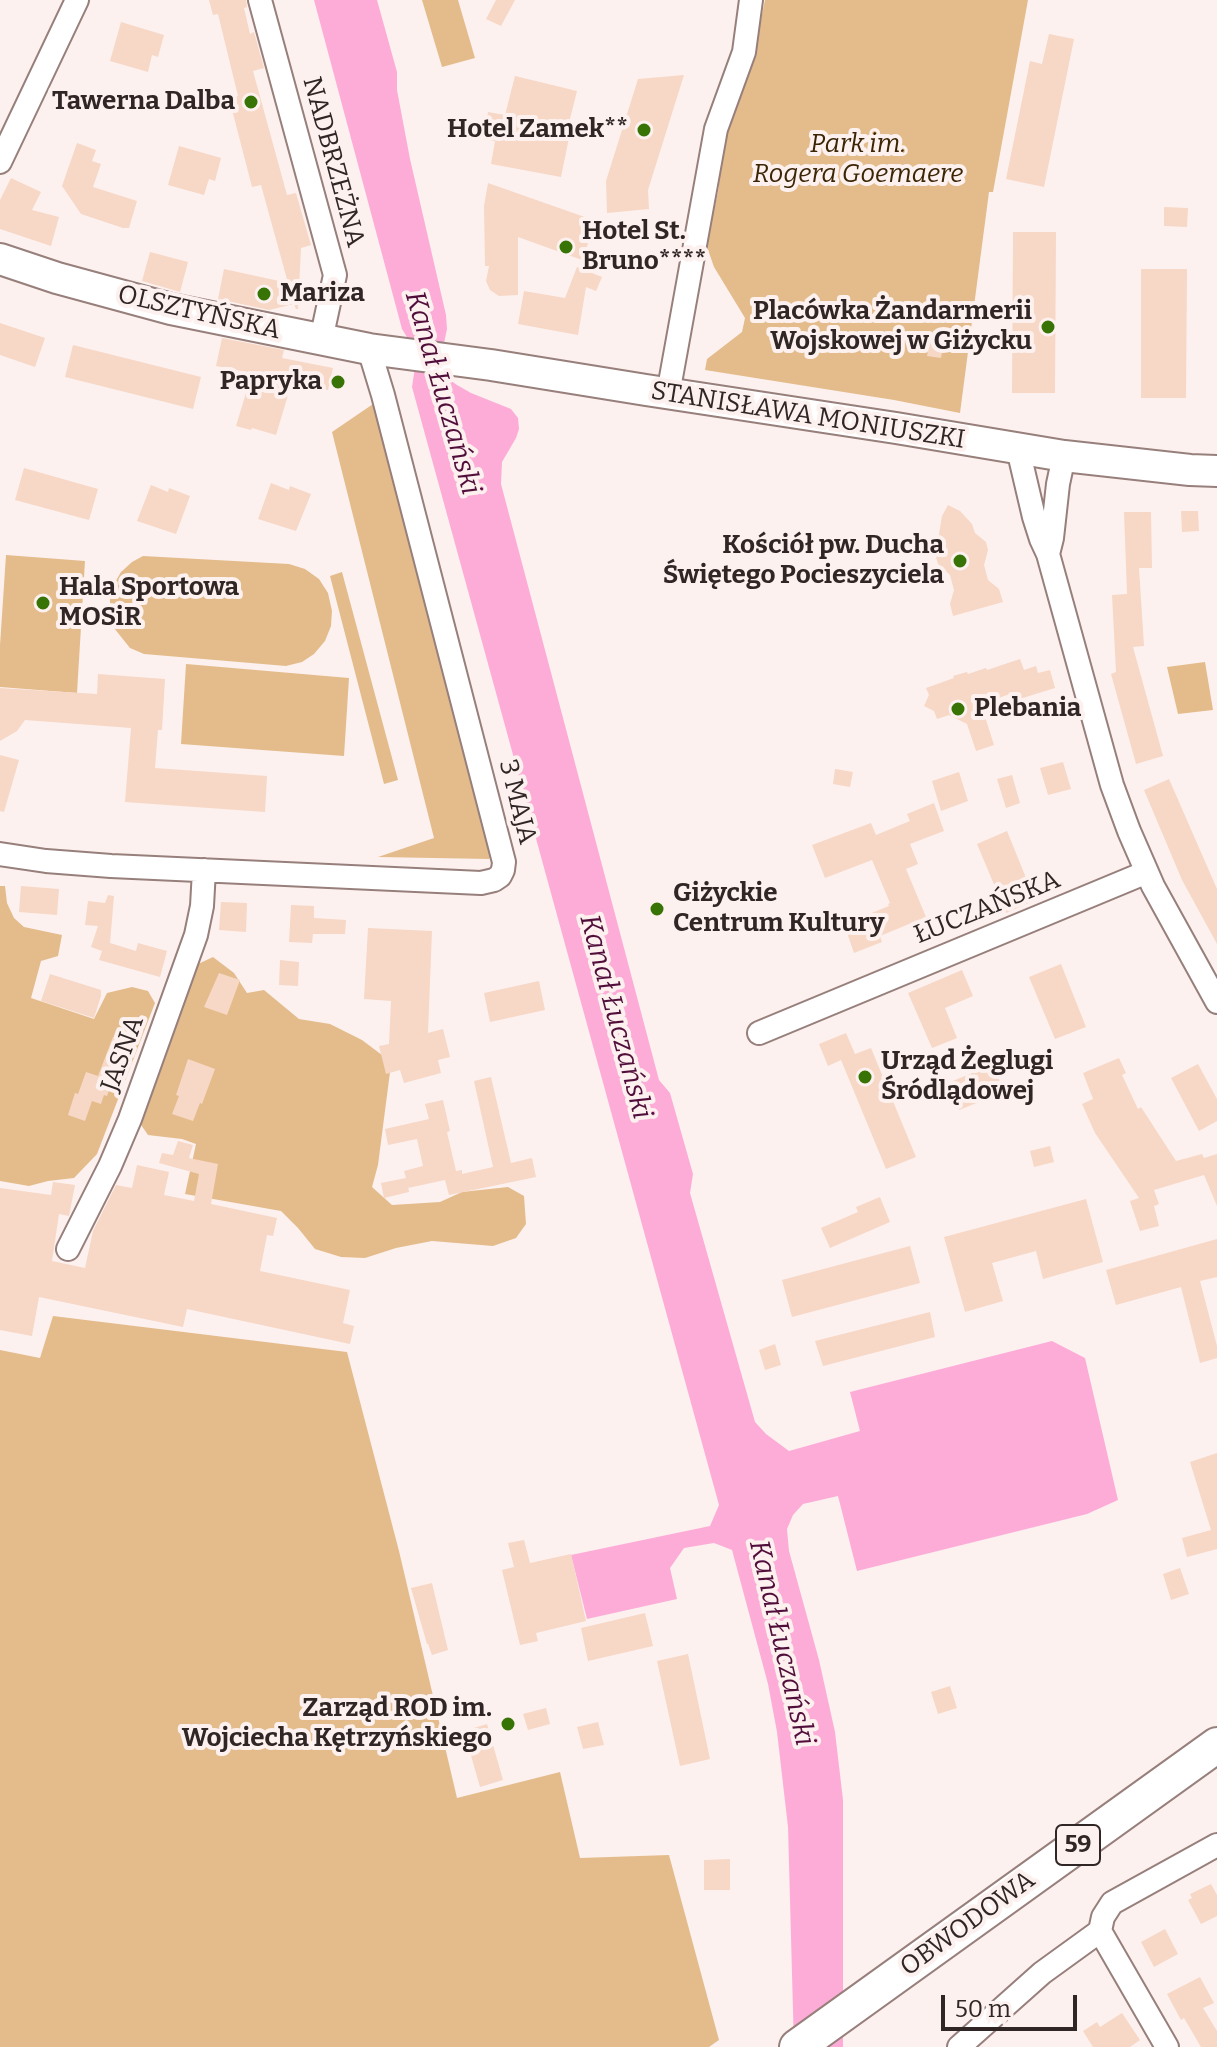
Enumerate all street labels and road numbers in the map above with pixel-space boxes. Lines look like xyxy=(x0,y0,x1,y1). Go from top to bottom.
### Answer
street label: NADBRZEŻNA xyxy=(295,74,371,250)
street label: OLSZTYŃSKA xyxy=(115,279,283,347)
street label: STANISŁAWA MONIUSZKI xyxy=(649,376,967,456)
street label: 3 MAJA xyxy=(491,757,543,847)
street label: ŁUCZAŃSKA xyxy=(909,865,1065,951)
street label: JASNA xyxy=(95,1012,151,1096)
road number: 59 xyxy=(1056,1825,1100,1865)
street label: OBWODOWA xyxy=(895,1865,1041,1983)

